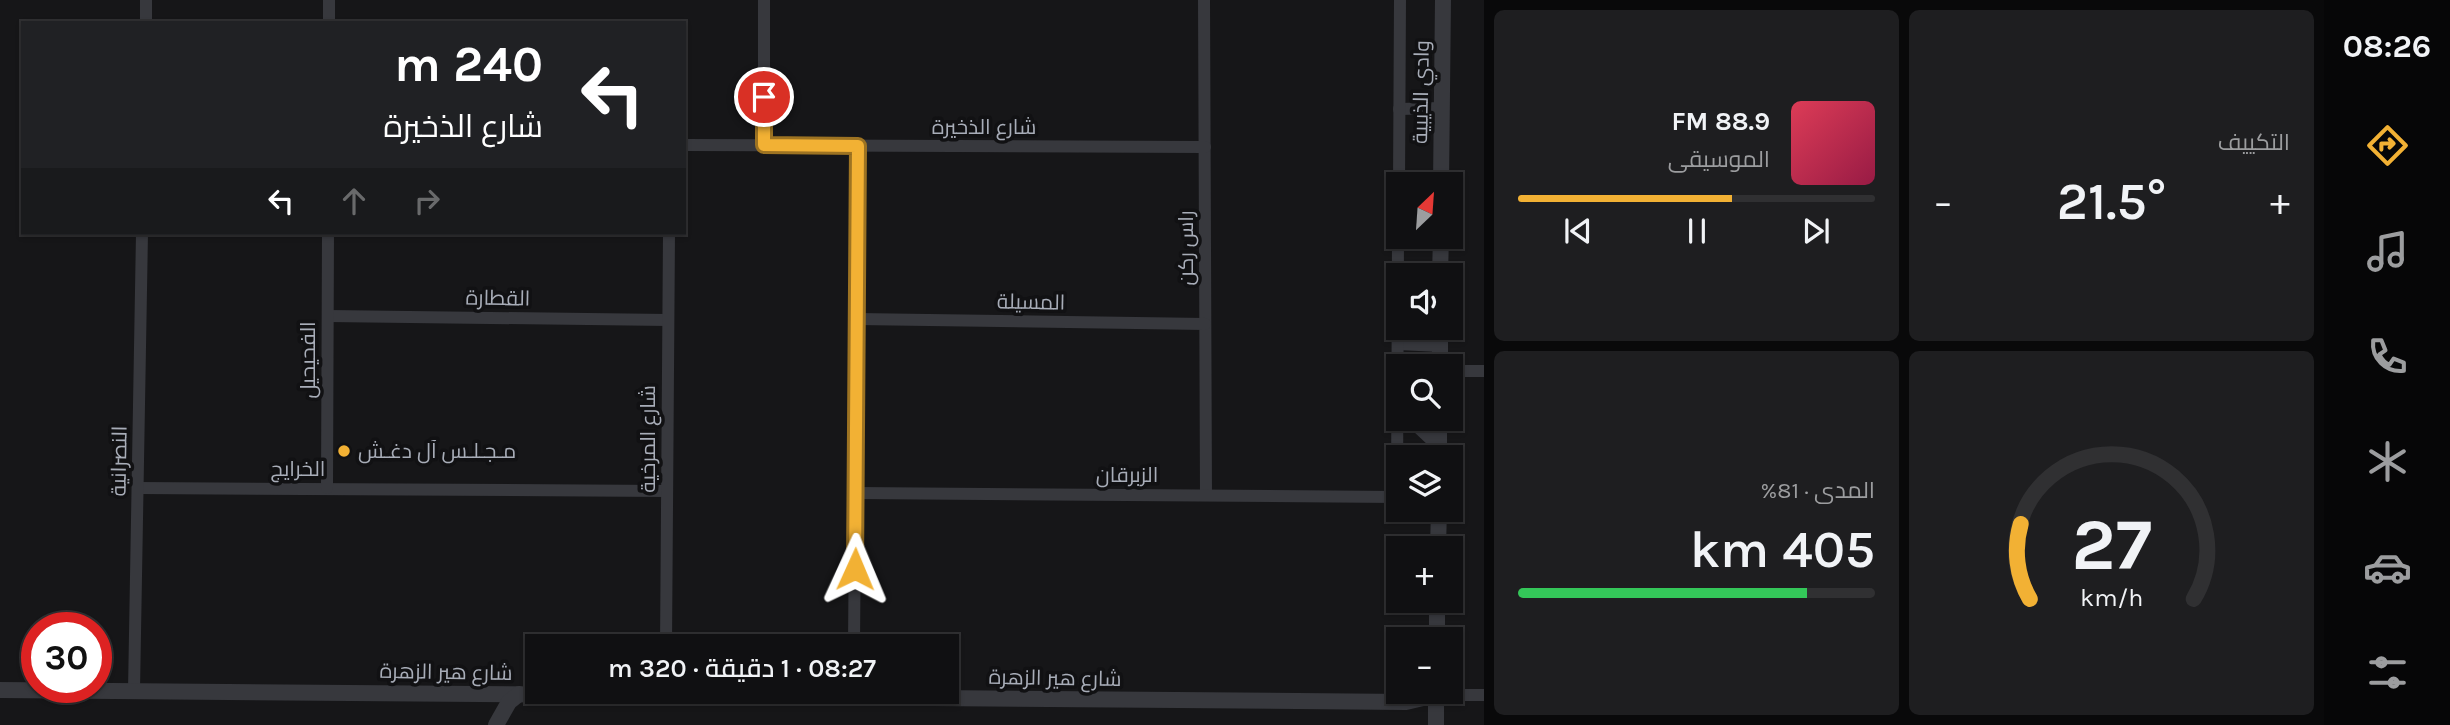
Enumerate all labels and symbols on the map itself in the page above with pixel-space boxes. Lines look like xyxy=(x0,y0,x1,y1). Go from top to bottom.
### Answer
street label: وادي الذيبية xyxy=(1408,40,1438,144)
pin xyxy=(734,67,794,127)
street label: شارع الذخيرة xyxy=(932,115,1036,141)
north arrow xyxy=(1386,172,1463,248)
street label: راس ركن xyxy=(1174,211,1199,285)
street label: القطارة xyxy=(466,285,530,311)
street label: المسيلة xyxy=(997,289,1065,315)
street label: الفحيحيل xyxy=(296,321,321,399)
street label: شارع المرخية xyxy=(636,385,662,493)
street label: النصرانية xyxy=(106,425,132,497)
place label: مـجـلـس آل دغـش xyxy=(358,439,516,464)
marker: مـجـلـس آل دغـش xyxy=(336,443,352,459)
street label: الخرايج xyxy=(271,457,325,483)
street label: الزبرقان xyxy=(1096,463,1158,488)
position arrow xyxy=(818,532,892,606)
speed limit sign: 30 xyxy=(21,612,112,703)
street label: شارع هير الزهرة xyxy=(379,659,513,687)
street label: شارع هير الزهرة xyxy=(988,665,1122,693)

